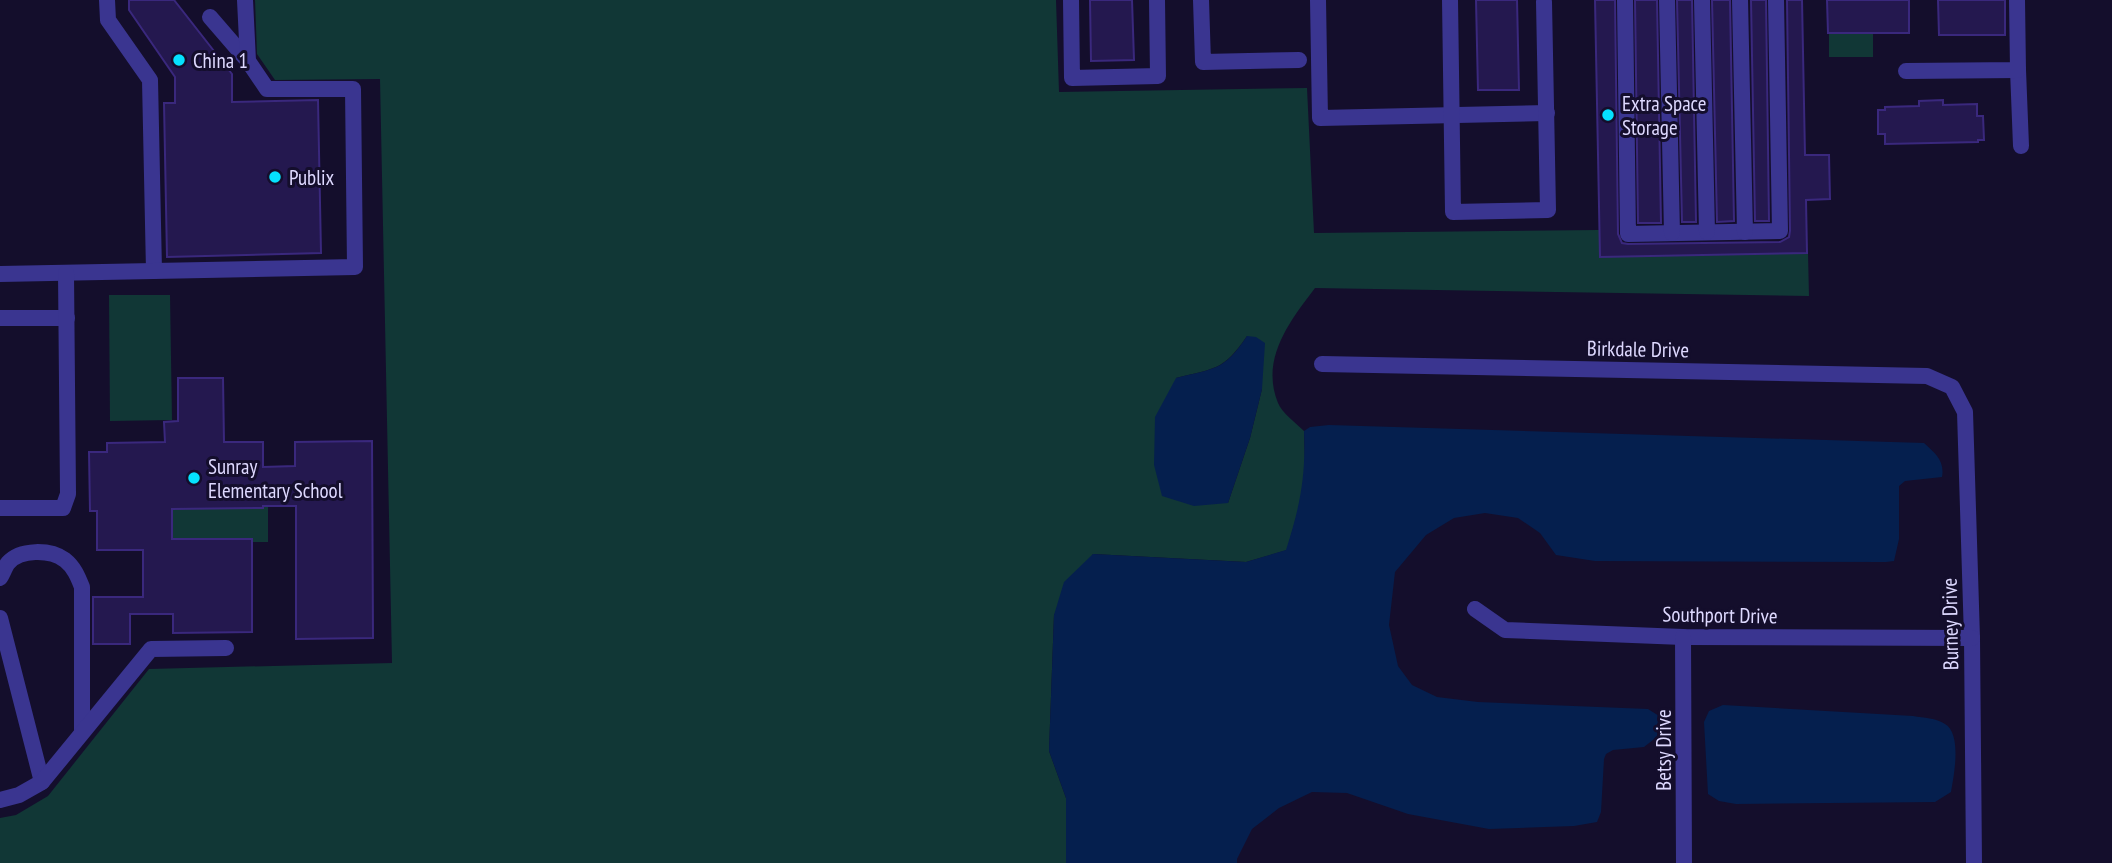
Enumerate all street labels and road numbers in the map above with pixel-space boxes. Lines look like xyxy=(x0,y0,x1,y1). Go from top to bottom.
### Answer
street label: Birkdale Drive xyxy=(1587,335,1689,363)
street label: Burney Drive xyxy=(1936,578,1964,670)
street label: Southport Drive xyxy=(1662,600,1778,630)
street label: Betsy Drive xyxy=(1650,709,1677,791)

